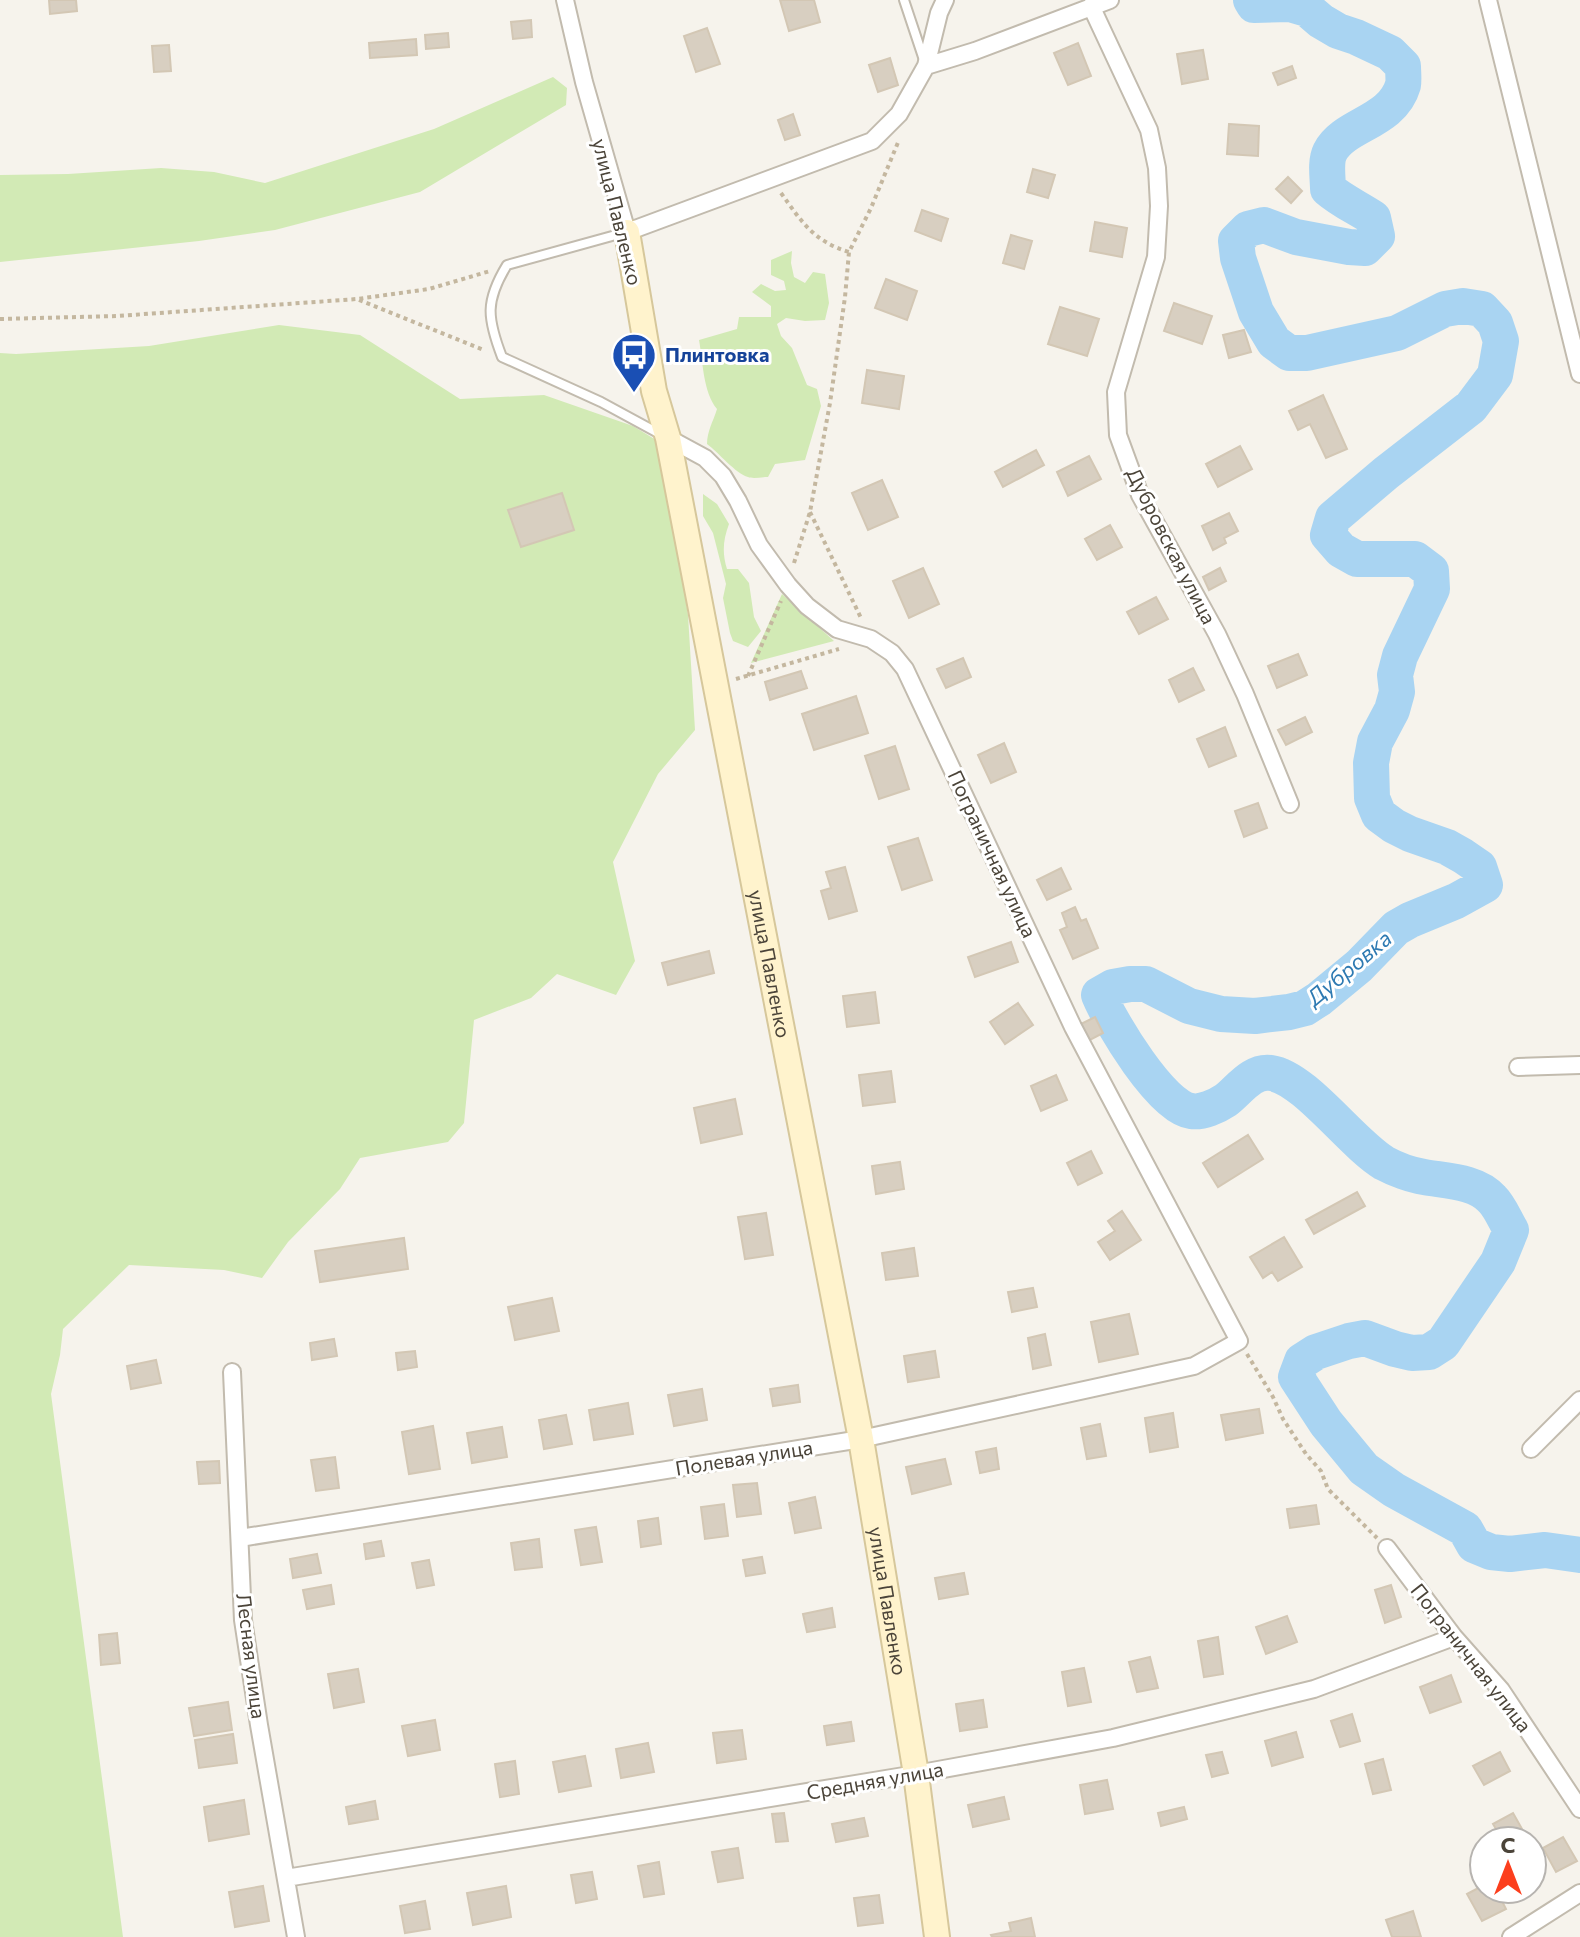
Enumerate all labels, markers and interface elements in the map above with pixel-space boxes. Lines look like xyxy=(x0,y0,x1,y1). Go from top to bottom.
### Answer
street label: улица Павленко xyxy=(588,136,648,288)
bus stop icon: Плинтовка xyxy=(610,331,658,394)
place label: Плинтовка xyxy=(665,342,769,366)
street label: Дубровская улица xyxy=(1122,463,1222,628)
street label: Пограничная улица xyxy=(944,766,1042,941)
street label: улица Павленко xyxy=(744,888,796,1040)
water label: Дубровка xyxy=(1299,924,1397,1012)
street label: Полевая улица xyxy=(673,1434,814,1480)
street label: улица Павленко xyxy=(865,1525,913,1677)
street label: Пограничная улица xyxy=(1406,1578,1537,1736)
street label: Лесная улица xyxy=(232,1592,272,1720)
street label: Средняя улица xyxy=(804,1756,945,1804)
north arrow xyxy=(1468,1825,1548,1905)
text: С xyxy=(1500,1831,1516,1858)

